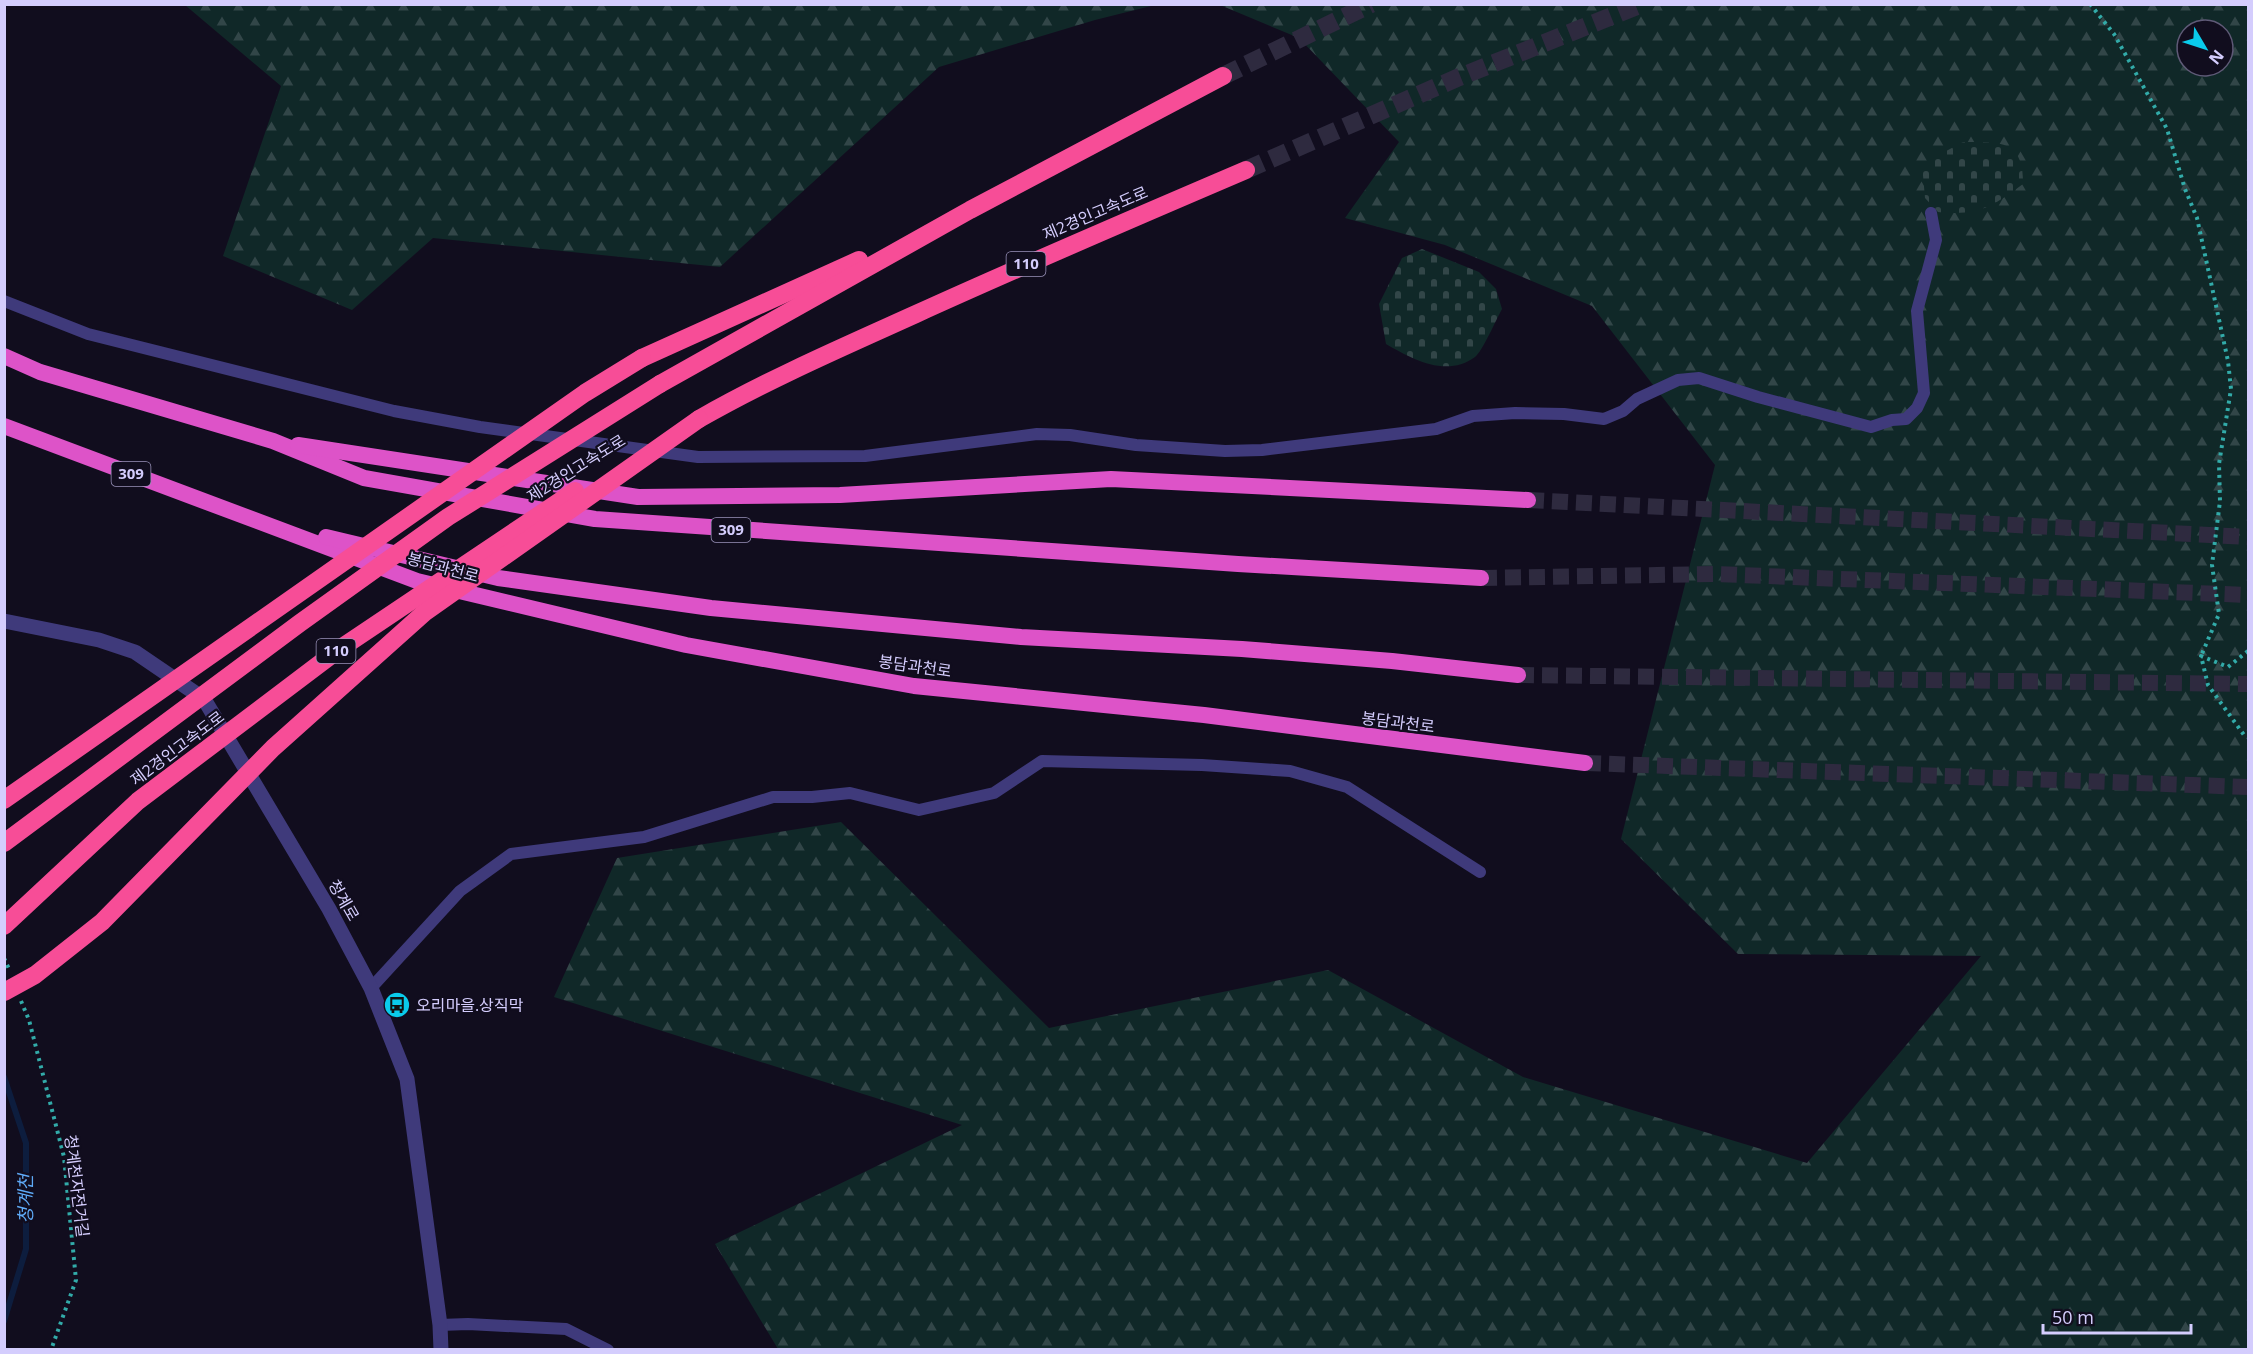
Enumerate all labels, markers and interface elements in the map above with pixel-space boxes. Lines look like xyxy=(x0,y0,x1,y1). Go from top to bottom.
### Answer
north arrow xyxy=(2175,18,2235,78)
text: N xyxy=(2204,45,2229,69)
street label: 제2경인고속도로 xyxy=(1039,181,1151,245)
road number: 110 xyxy=(1006,252,1046,276)
street label: 제2경인고속도로 xyxy=(523,429,630,507)
road number: 309 xyxy=(112,462,150,486)
road number: 309 xyxy=(712,518,750,542)
street label: 봉담과천로 xyxy=(405,547,482,587)
road number: 110 xyxy=(316,639,356,663)
street label: 봉담과천로 xyxy=(877,650,953,682)
street label: 제2경인고속도로 xyxy=(126,705,229,791)
street label: 봉담과천로 xyxy=(1360,707,1436,737)
street label: 청계로 xyxy=(323,875,365,925)
bus stop icon: 오리마을.상직막 xyxy=(382,990,412,1020)
place label: 오리마을.상직막 xyxy=(416,994,524,1016)
street label: 청계천자전거길 xyxy=(60,1134,94,1238)
water label: 청계천 xyxy=(13,1172,37,1224)
scale bar xyxy=(2043,1297,2192,1335)
text: 50 m xyxy=(2052,1305,2094,1329)

